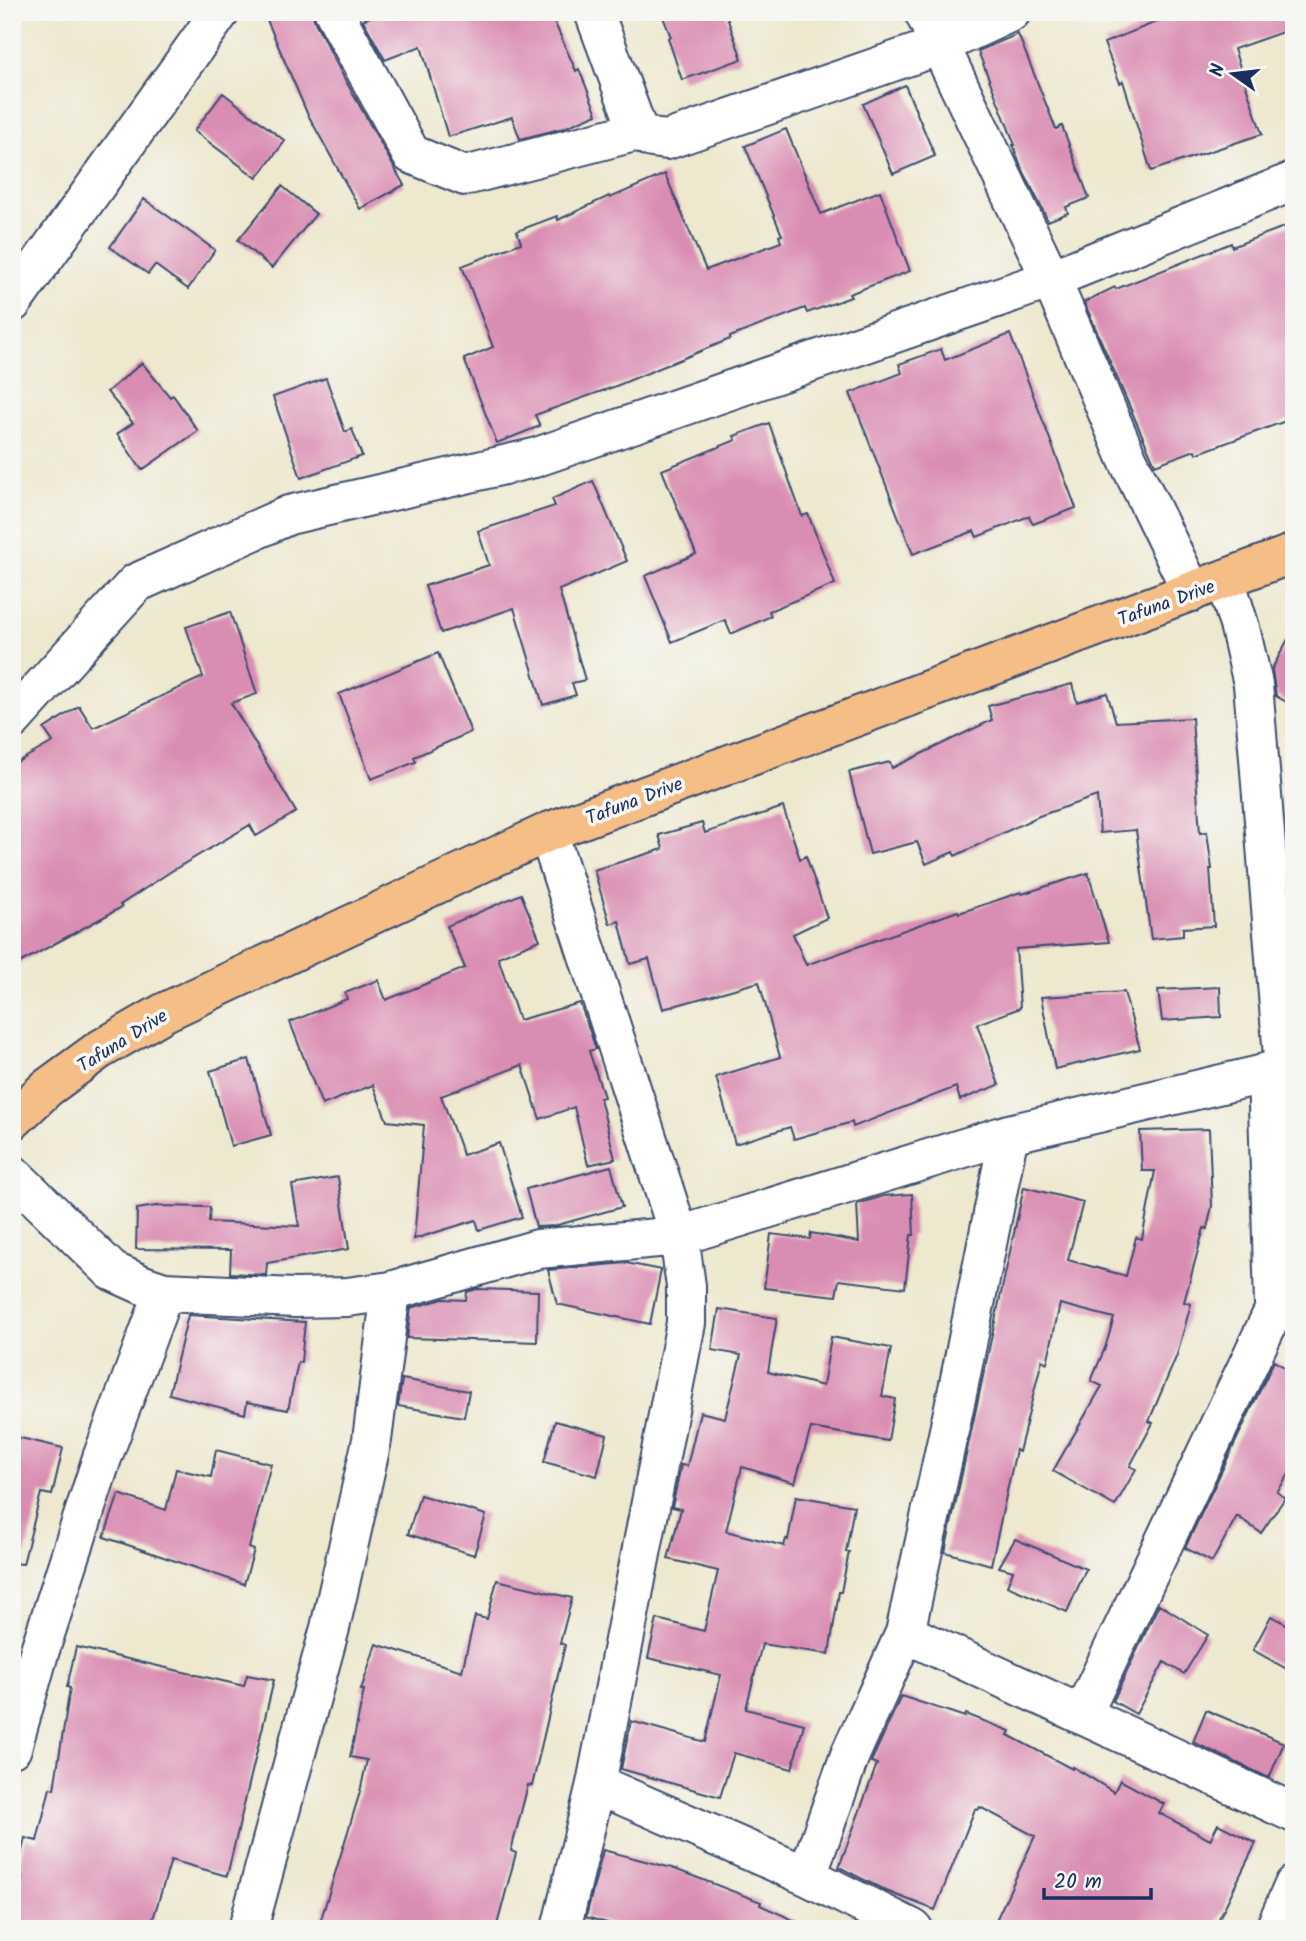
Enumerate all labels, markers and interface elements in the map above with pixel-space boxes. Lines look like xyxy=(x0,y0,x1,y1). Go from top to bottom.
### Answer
north arrow xyxy=(1198,38,1268,108)
text: N xyxy=(1202,61,1234,80)
street label: Tafuna Drive xyxy=(1114,572,1220,635)
street label: Tafuna Drive xyxy=(582,769,688,834)
street label: Tafuna Drive xyxy=(72,1002,174,1081)
scale bar xyxy=(1044,1857,1150,1901)
text: 20 m xyxy=(1054,1866,1102,1899)

